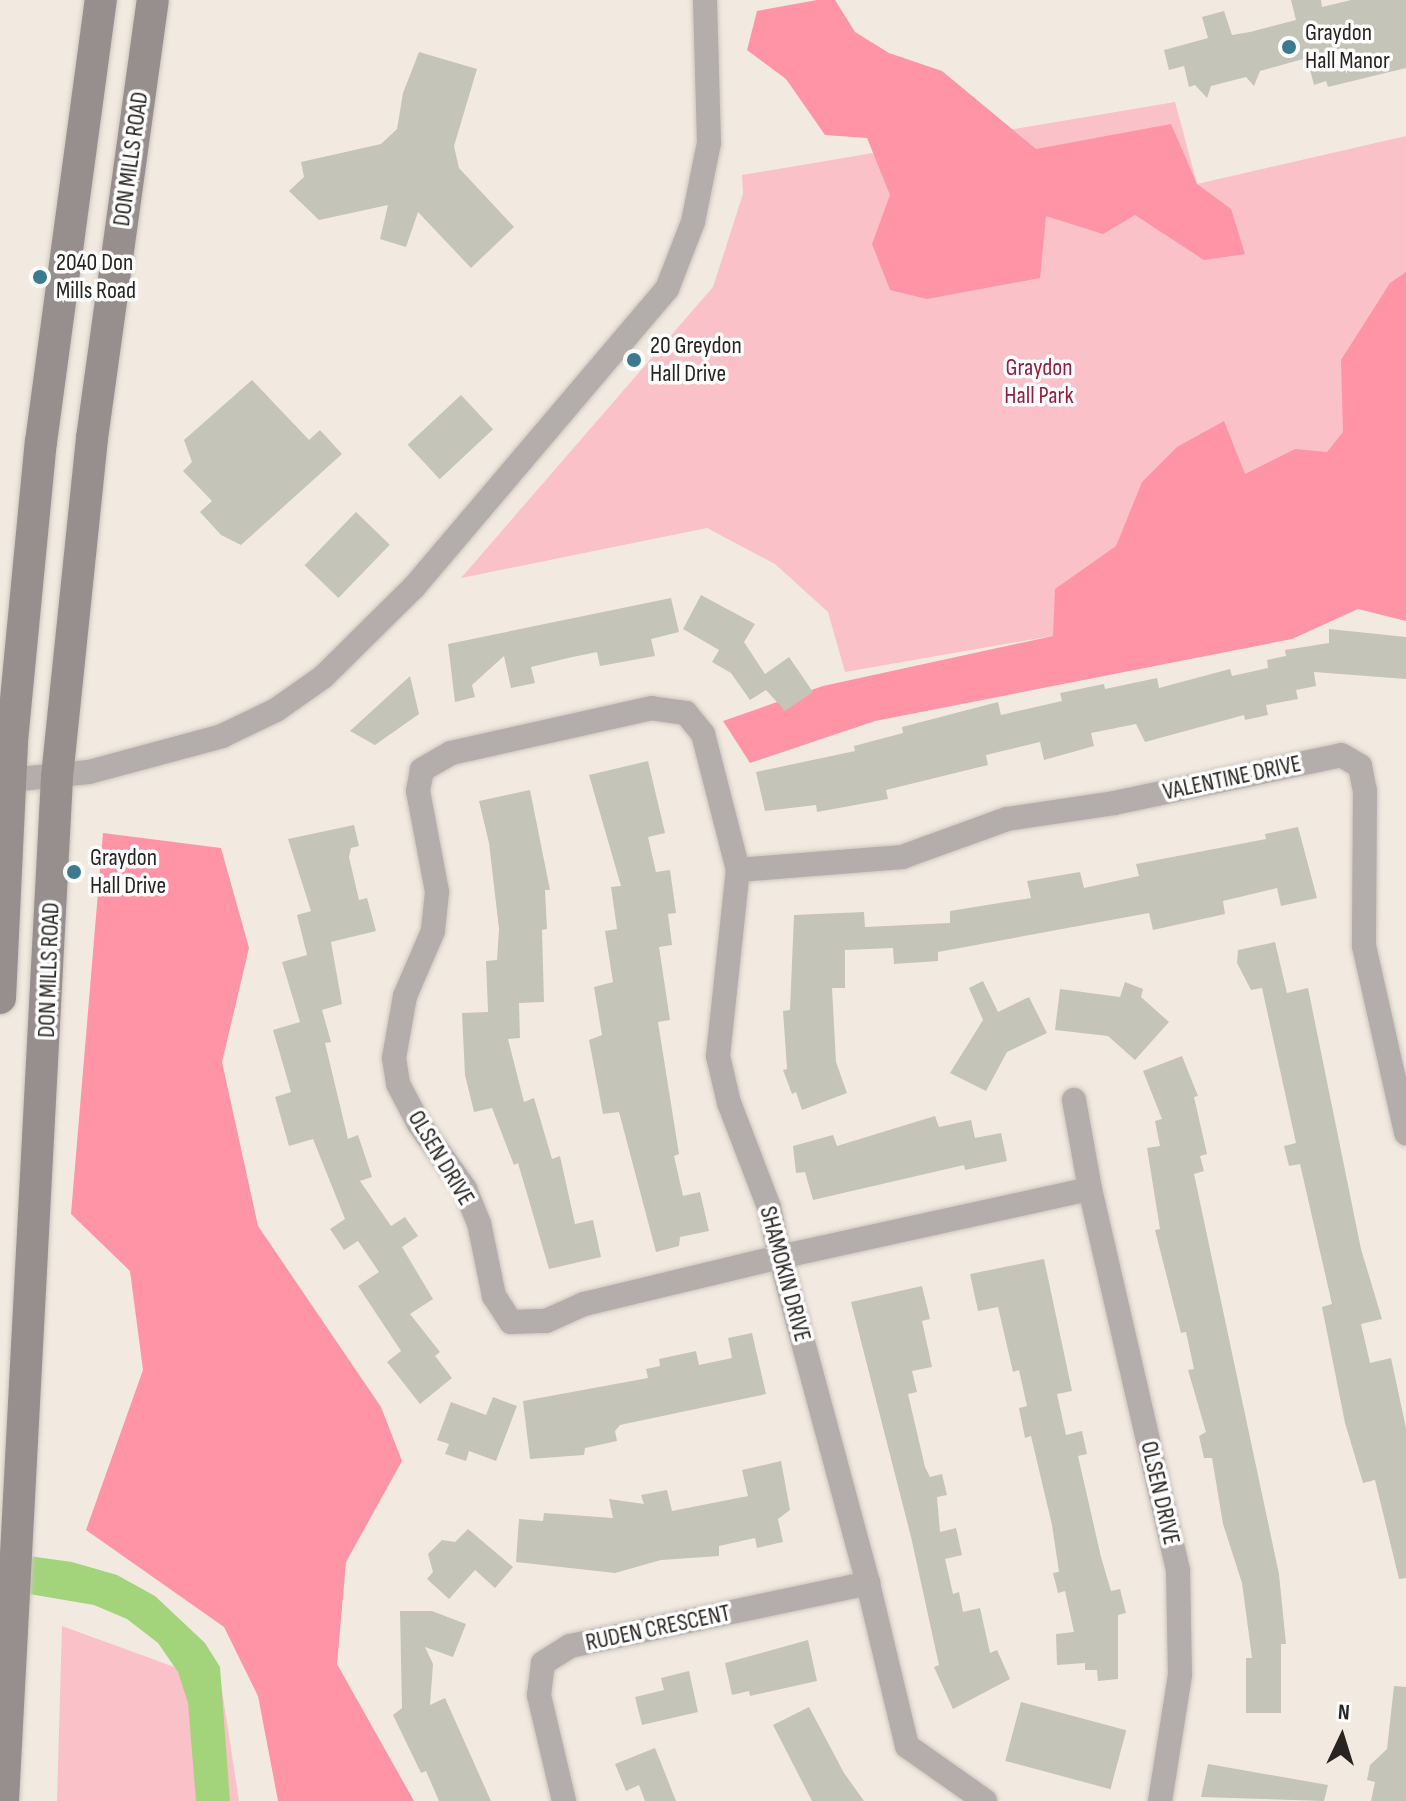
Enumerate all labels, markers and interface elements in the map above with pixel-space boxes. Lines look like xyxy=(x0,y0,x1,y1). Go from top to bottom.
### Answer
place label: Graydon Hall Manor xyxy=(1305,19,1390,75)
marker: Graydon Hall Manor xyxy=(1280,38,1298,56)
street label: DON MILLS ROAD xyxy=(107,90,155,228)
place label: 2040 Don Mills Road xyxy=(56,249,136,305)
marker: 2040 Don Mills Road xyxy=(31,268,49,286)
place label: 20 Greydon Hall Drive xyxy=(650,332,742,388)
marker: 20 Greydon Hall Drive xyxy=(625,351,643,369)
park label: Graydon Hall Park xyxy=(1004,354,1074,410)
street label: VALENTINE DRIVE xyxy=(1160,749,1304,807)
place label: Graydon Hall Drive xyxy=(90,844,166,900)
marker: Graydon Hall Drive xyxy=(65,863,83,881)
street label: DON MILLS ROAD xyxy=(32,902,66,1038)
street label: OLSEN DRIVE xyxy=(402,1105,480,1211)
street label: SHAMOKIN DRIVE xyxy=(753,1203,817,1345)
street label: OLSEN DRIVE xyxy=(1134,1438,1186,1548)
street label: RUDEN CRESCENT xyxy=(583,1599,733,1657)
north arrow xyxy=(1302,1697,1382,1777)
text: N xyxy=(1337,1699,1351,1726)

